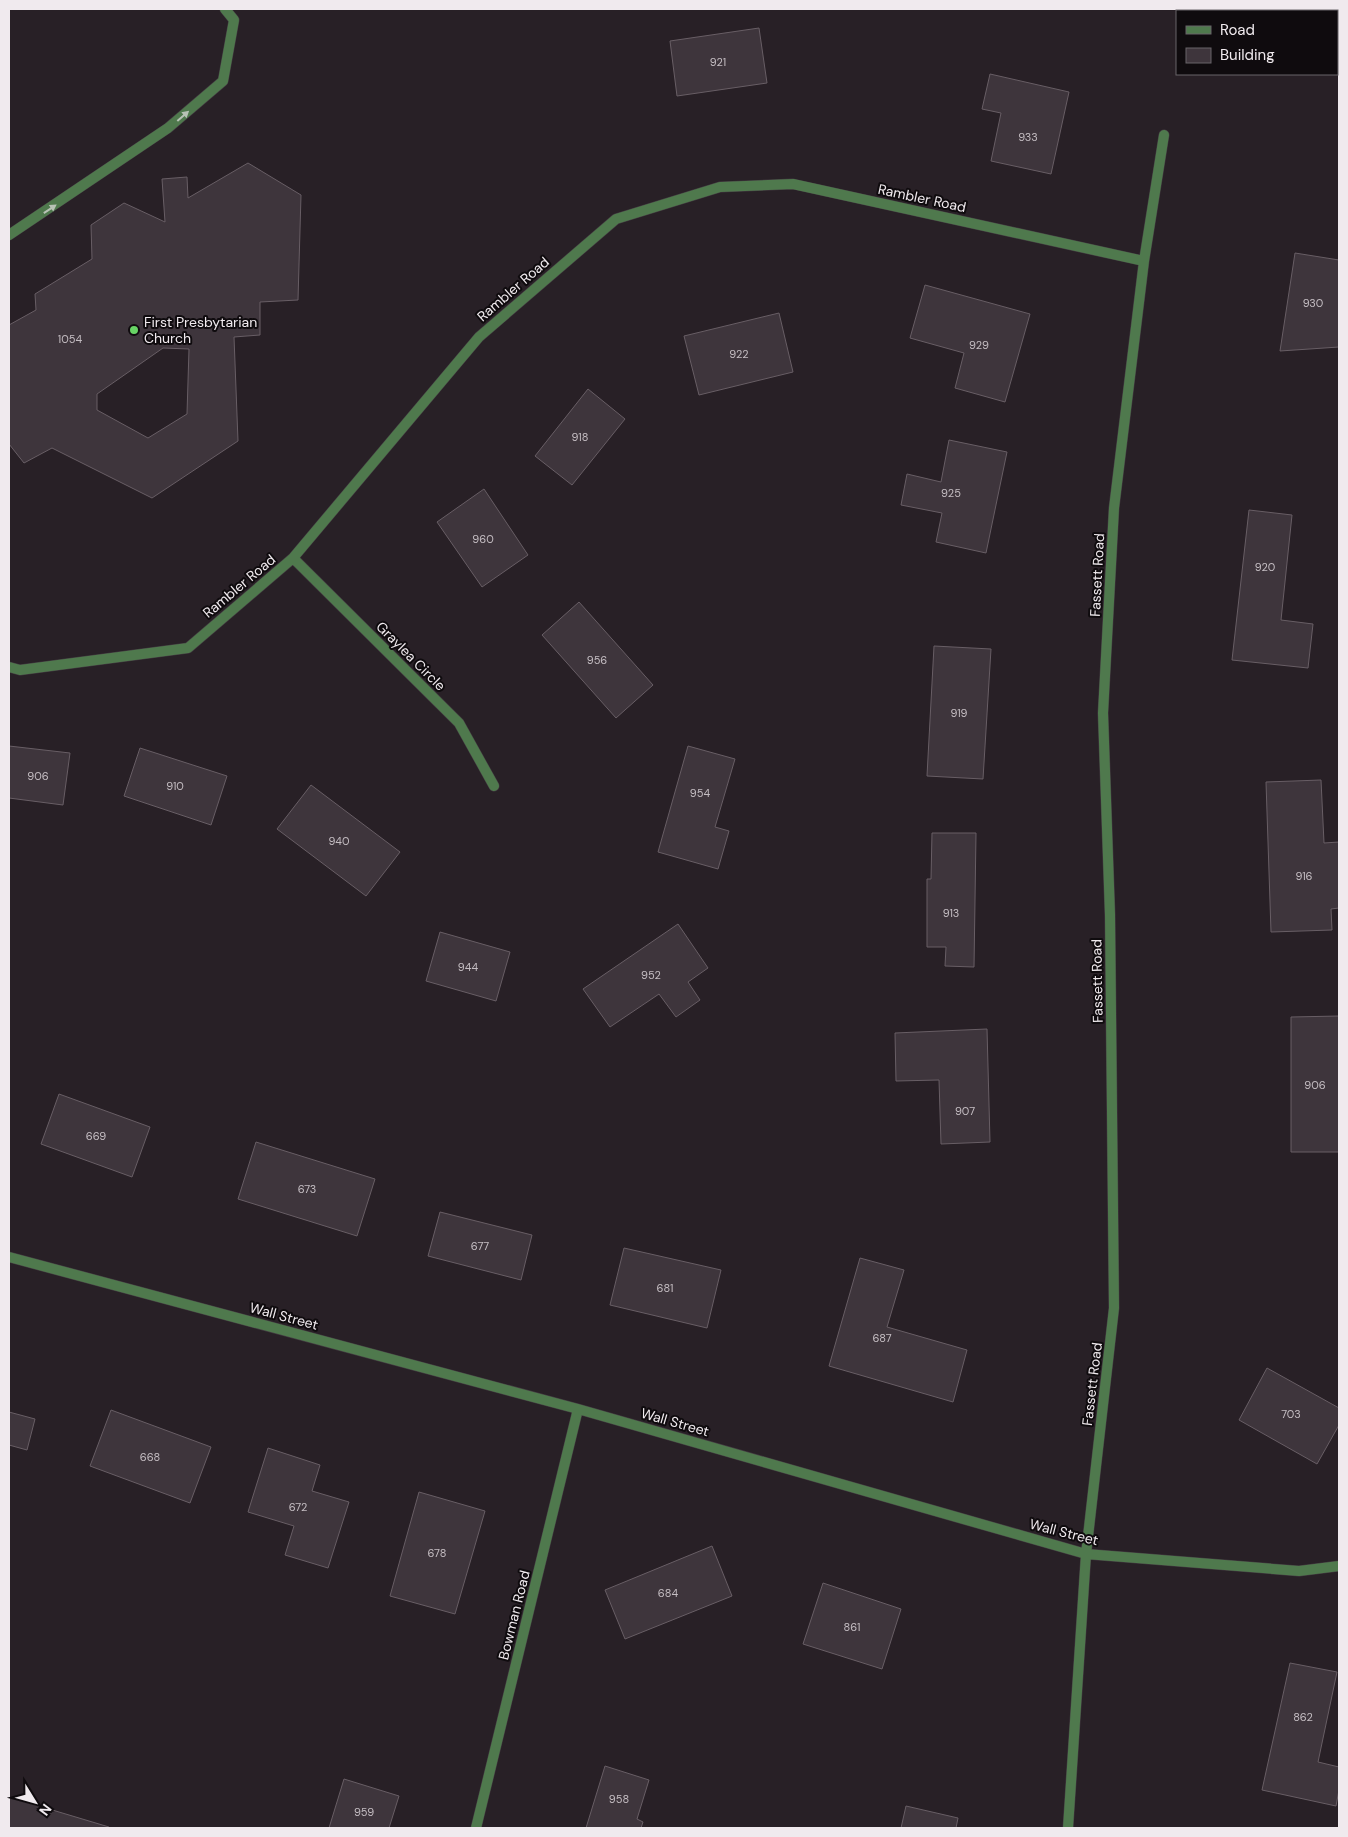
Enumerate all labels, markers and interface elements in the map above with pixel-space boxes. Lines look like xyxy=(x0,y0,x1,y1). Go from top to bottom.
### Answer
legend xyxy=(1176,10,1338,75)
text: Road xyxy=(1220,20,1255,40)
text: Building xyxy=(1220,45,1275,65)
house number: 921 xyxy=(710,55,726,69)
one-way arrow xyxy=(176,110,189,121)
house number: 933 xyxy=(1018,130,1038,144)
street label: Rambler Road xyxy=(876,180,968,216)
one-way arrow xyxy=(43,204,56,214)
street label: Rambler Road xyxy=(473,253,553,325)
house number: 930 xyxy=(1303,296,1323,310)
place label: First Presbytarian Church xyxy=(144,313,257,347)
marker: First Presbytarian Church xyxy=(128,324,140,336)
house number: 1054 xyxy=(58,332,82,346)
house number: 929 xyxy=(969,338,989,352)
house number: 922 xyxy=(729,347,749,361)
house number: 918 xyxy=(572,430,588,444)
house number: 925 xyxy=(941,486,961,500)
house number: 960 xyxy=(472,532,494,546)
street label: Fassett Road xyxy=(1086,533,1108,617)
street label: Rambler Road xyxy=(199,550,279,622)
house number: 920 xyxy=(1255,560,1275,574)
street label: Graylea Circle xyxy=(373,618,449,694)
house number: 956 xyxy=(587,653,607,667)
house number: 919 xyxy=(950,706,968,720)
house number: 906 xyxy=(27,769,49,783)
house number: 910 xyxy=(166,779,184,793)
house number: 954 xyxy=(690,786,710,800)
house number: 940 xyxy=(328,834,350,848)
house number: 916 xyxy=(1295,869,1313,883)
house number: 913 xyxy=(943,906,959,920)
street label: Fassett Road xyxy=(1087,939,1107,1023)
house number: 944 xyxy=(458,960,478,974)
house number: 952 xyxy=(641,968,661,982)
house number: 906 xyxy=(1304,1078,1326,1092)
house number: 907 xyxy=(955,1104,975,1118)
house number: 669 xyxy=(86,1129,106,1143)
house number: 673 xyxy=(298,1182,316,1196)
house number: 677 xyxy=(471,1239,489,1253)
house number: 681 xyxy=(657,1281,673,1295)
street label: Wall Street xyxy=(248,1298,320,1334)
house number: 687 xyxy=(872,1331,892,1345)
street label: Fassett Road xyxy=(1078,1341,1106,1427)
street label: Wall Street xyxy=(639,1404,711,1440)
house number: 703 xyxy=(1281,1407,1301,1421)
house number: 668 xyxy=(140,1450,160,1464)
house number: 672 xyxy=(289,1500,307,1514)
street label: Wall Street xyxy=(1028,1515,1100,1549)
house number: 678 xyxy=(428,1546,447,1560)
street label: Bowman Road xyxy=(494,1568,534,1662)
house number: 684 xyxy=(658,1586,678,1600)
house number: 861 xyxy=(843,1620,861,1634)
house number: 862 xyxy=(1293,1710,1313,1724)
north arrow xyxy=(10,1777,60,1827)
house number: 958 xyxy=(609,1792,629,1806)
text: N xyxy=(35,1800,56,1819)
house number: 959 xyxy=(354,1805,374,1819)

